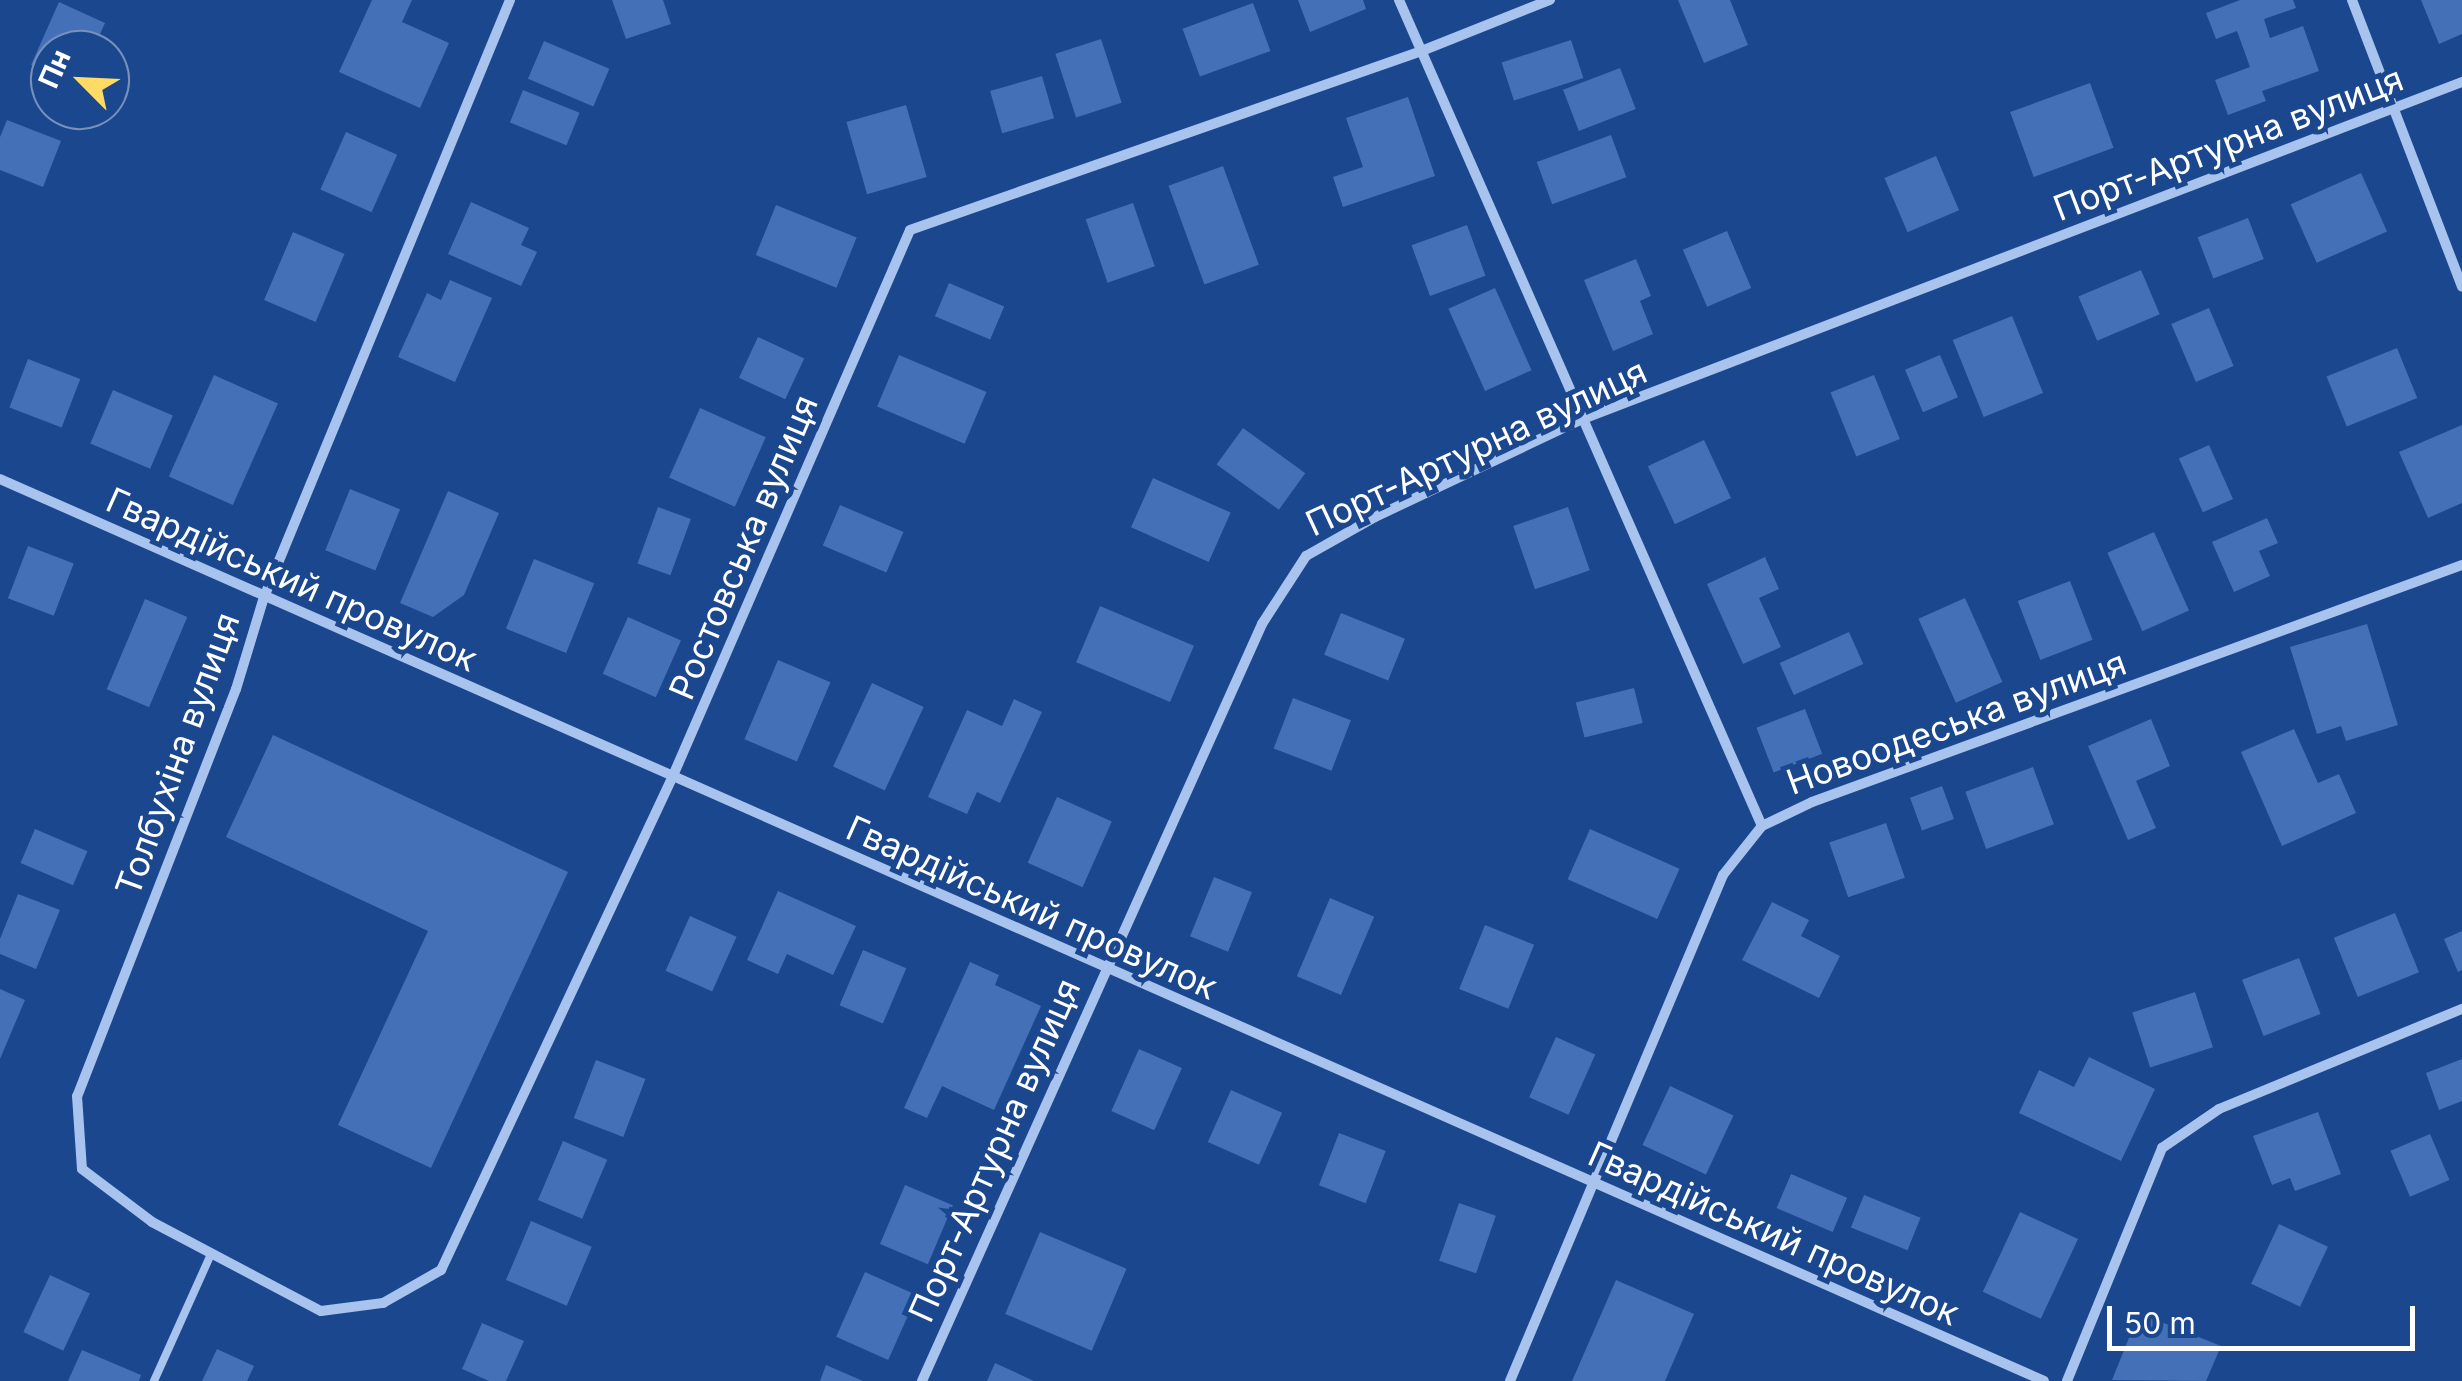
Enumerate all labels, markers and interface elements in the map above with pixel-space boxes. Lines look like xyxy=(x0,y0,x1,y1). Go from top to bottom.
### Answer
north arrow xyxy=(30,30,130,130)
text: Пн xyxy=(31,44,78,93)
street label: Порт-Артурна вулиця xyxy=(2047,57,2409,229)
street label: Порт-Артурна вулиця xyxy=(1299,350,1653,544)
street label: Ростовська вулиця xyxy=(660,388,826,706)
street label: Гвардійський провулок xyxy=(100,478,484,680)
street label: Толбухіна вулиця xyxy=(106,607,248,901)
street label: Новоодеська вулиця xyxy=(1781,641,2131,803)
street label: Гвардійський провулок xyxy=(840,806,1224,1008)
street label: Порт-Артурна вулиця xyxy=(899,972,1089,1328)
street label: Гвардійський провулок xyxy=(1582,1132,1966,1334)
scale bar xyxy=(2112,1286,2420,1348)
text: 50 m xyxy=(2124,1305,2196,1341)

